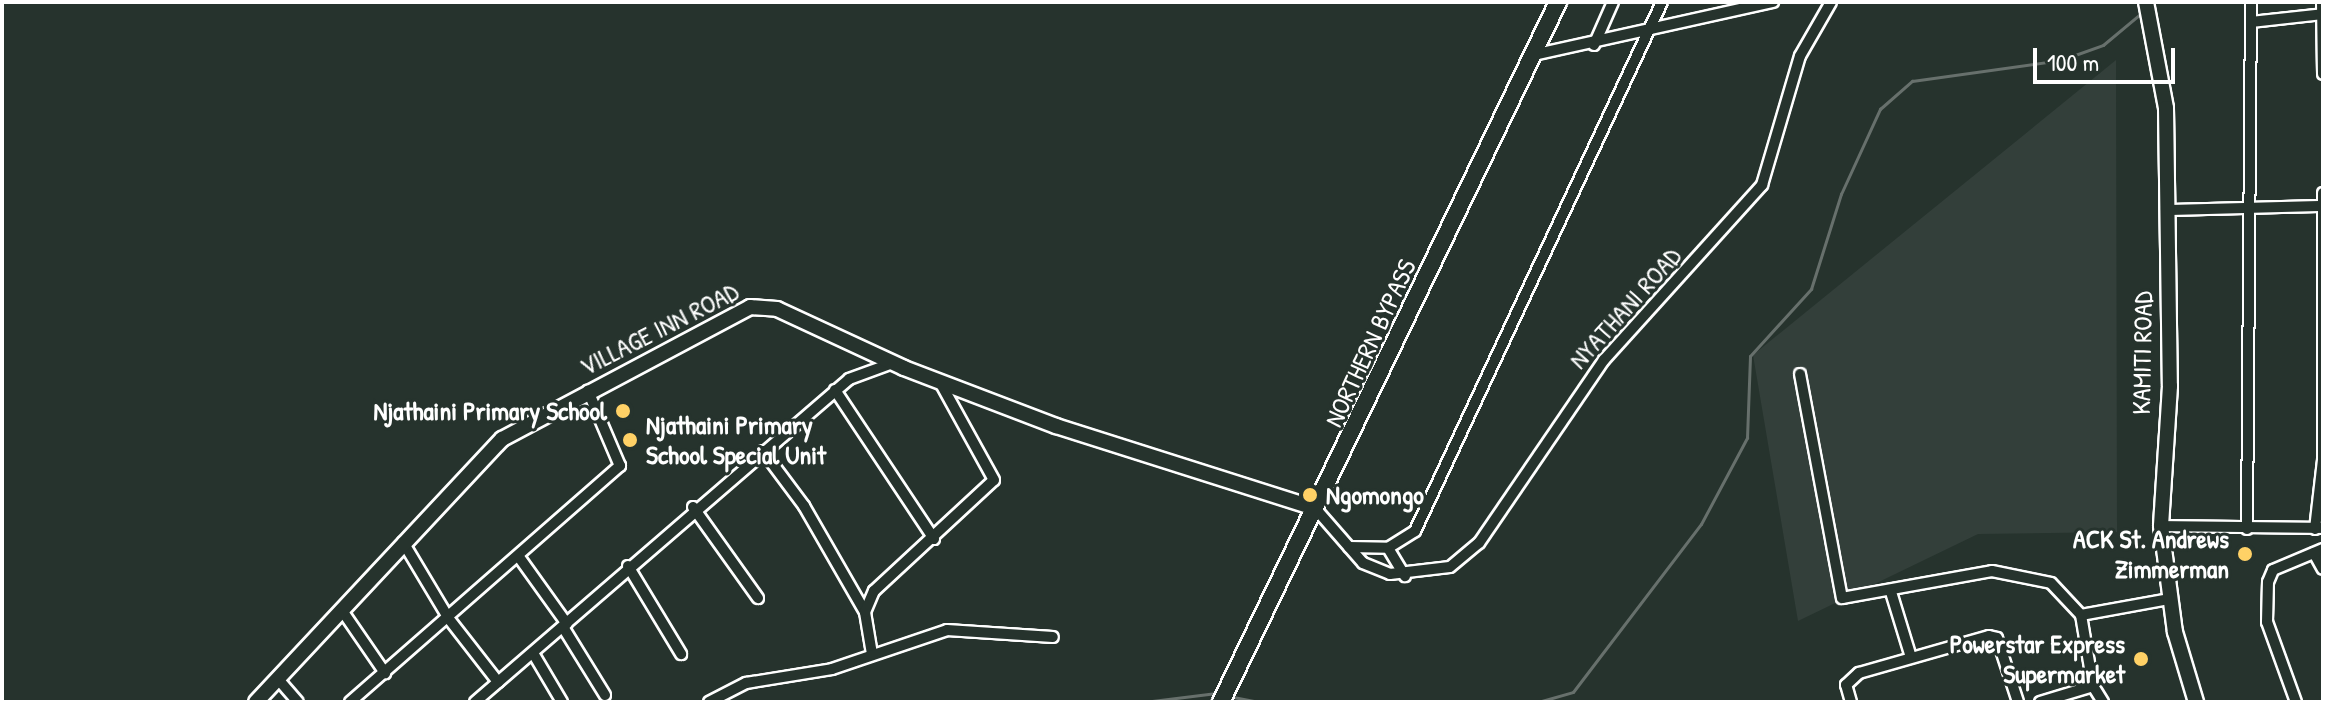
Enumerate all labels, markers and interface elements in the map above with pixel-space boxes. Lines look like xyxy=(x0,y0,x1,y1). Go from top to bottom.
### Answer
scale bar xyxy=(2037,32,2179,82)
text: 100 m xyxy=(2047,46,2099,78)
street label: NYATHANI ROAD xyxy=(1562,241,1688,375)
street label: NORTHERN BYPASS xyxy=(1318,254,1422,432)
street label: VILLAGE INN ROAD xyxy=(575,276,743,382)
street label: KAMITI ROAD xyxy=(2125,291,2159,415)
place label: Njathaini Primary School xyxy=(373,395,607,427)
marker: Njathaini Primary School xyxy=(614,402,632,420)
place label: Njathaini Primary School Special Unit xyxy=(646,409,826,470)
marker: Njathaini Primary School Special Unit xyxy=(621,431,639,449)
place label: Ngomongo xyxy=(1326,479,1424,511)
marker: Ngomongo xyxy=(1301,486,1319,504)
place label: ACK St. Andrews Zimmerman xyxy=(2073,523,2229,584)
marker: ACK St. Andrews Zimmerman xyxy=(2236,545,2254,563)
place label: Powerstar Express Supermarket xyxy=(1950,628,2125,690)
marker: Powerstar Express Supermarket xyxy=(2132,650,2150,668)

